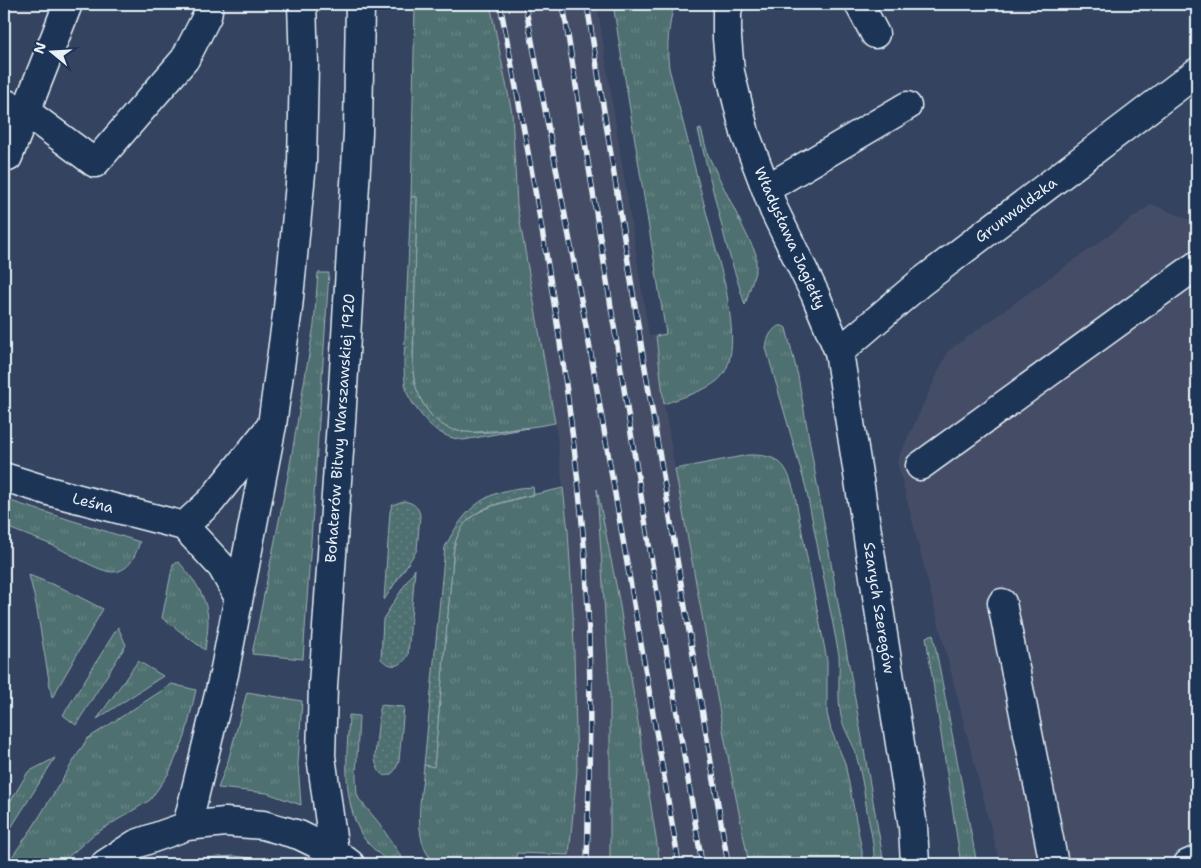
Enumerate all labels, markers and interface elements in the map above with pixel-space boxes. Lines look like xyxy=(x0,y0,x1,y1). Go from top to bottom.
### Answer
north arrow xyxy=(28,28,78,78)
text: N xyxy=(29,40,50,56)
street label: Władysława Jagiełły xyxy=(750,164,830,312)
street label: Grunwaldzka xyxy=(971,172,1061,247)
street label: Bohaterów Bitwy Warszawskiej 1920 xyxy=(321,293,359,563)
street label: Leśna xyxy=(70,488,116,518)
street label: Szarych Szeregów xyxy=(859,541,899,675)

